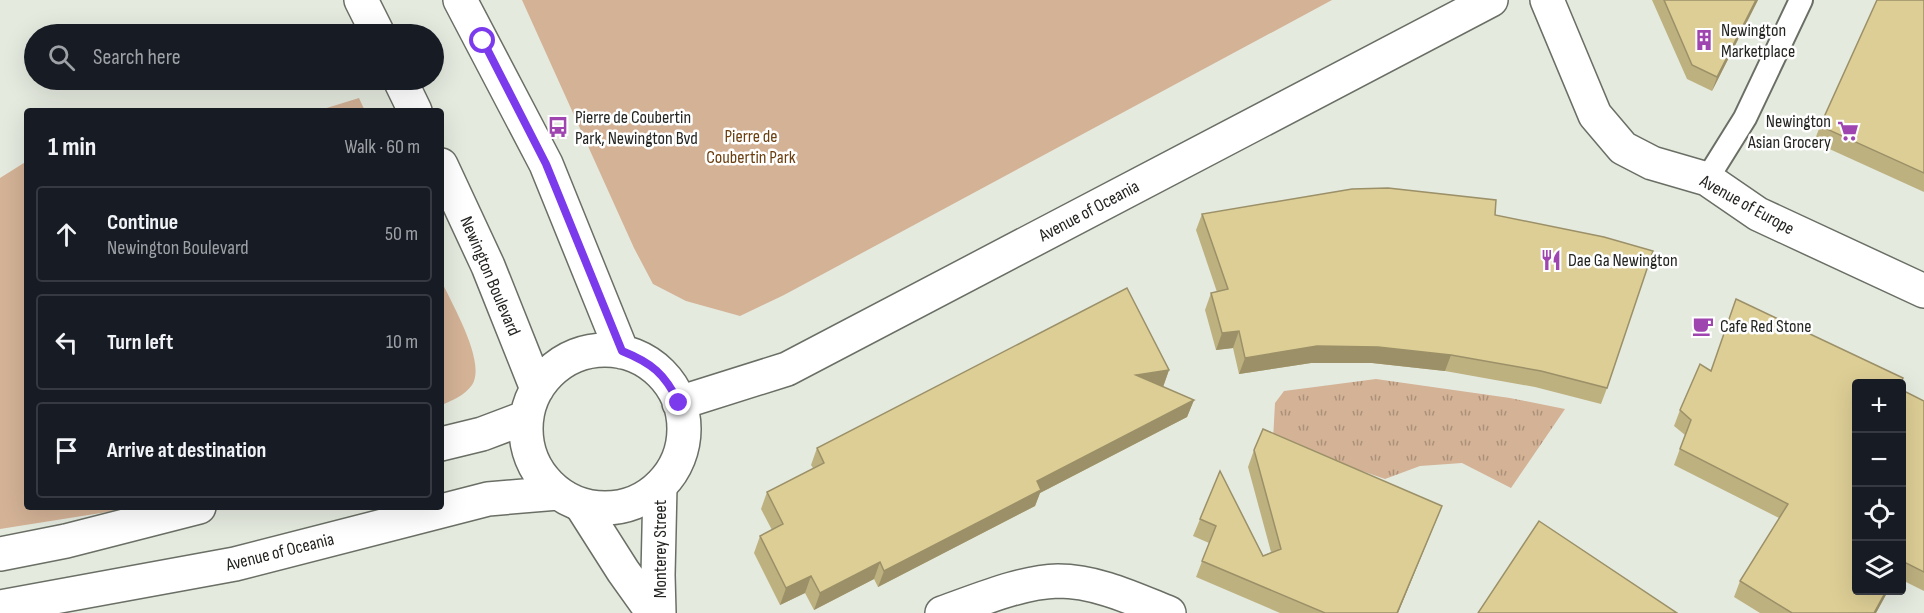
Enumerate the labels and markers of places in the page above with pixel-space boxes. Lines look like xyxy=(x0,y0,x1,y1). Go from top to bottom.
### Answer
place label: Newington Marketplace xyxy=(1721,20,1795,62)
building icon: Newington Marketplace xyxy=(1692,28,1716,52)
place label: Pierre de Coubertin Park, Newington Bvd xyxy=(575,107,698,149)
place label: Newington Asian Grocery xyxy=(1747,111,1831,153)
bus stop icon: Pierre de Coubertin Park, Newington Bvd xyxy=(546,115,570,139)
supermarket icon: Newington Asian Grocery xyxy=(1836,119,1860,143)
restaurant icon: Dae Ga Newington xyxy=(1539,248,1563,272)
place label: Dae Ga Newington xyxy=(1568,250,1678,271)
cafe icon: Cafe Red Stone xyxy=(1691,314,1715,338)
place label: Cafe Red Stone xyxy=(1720,316,1811,337)

